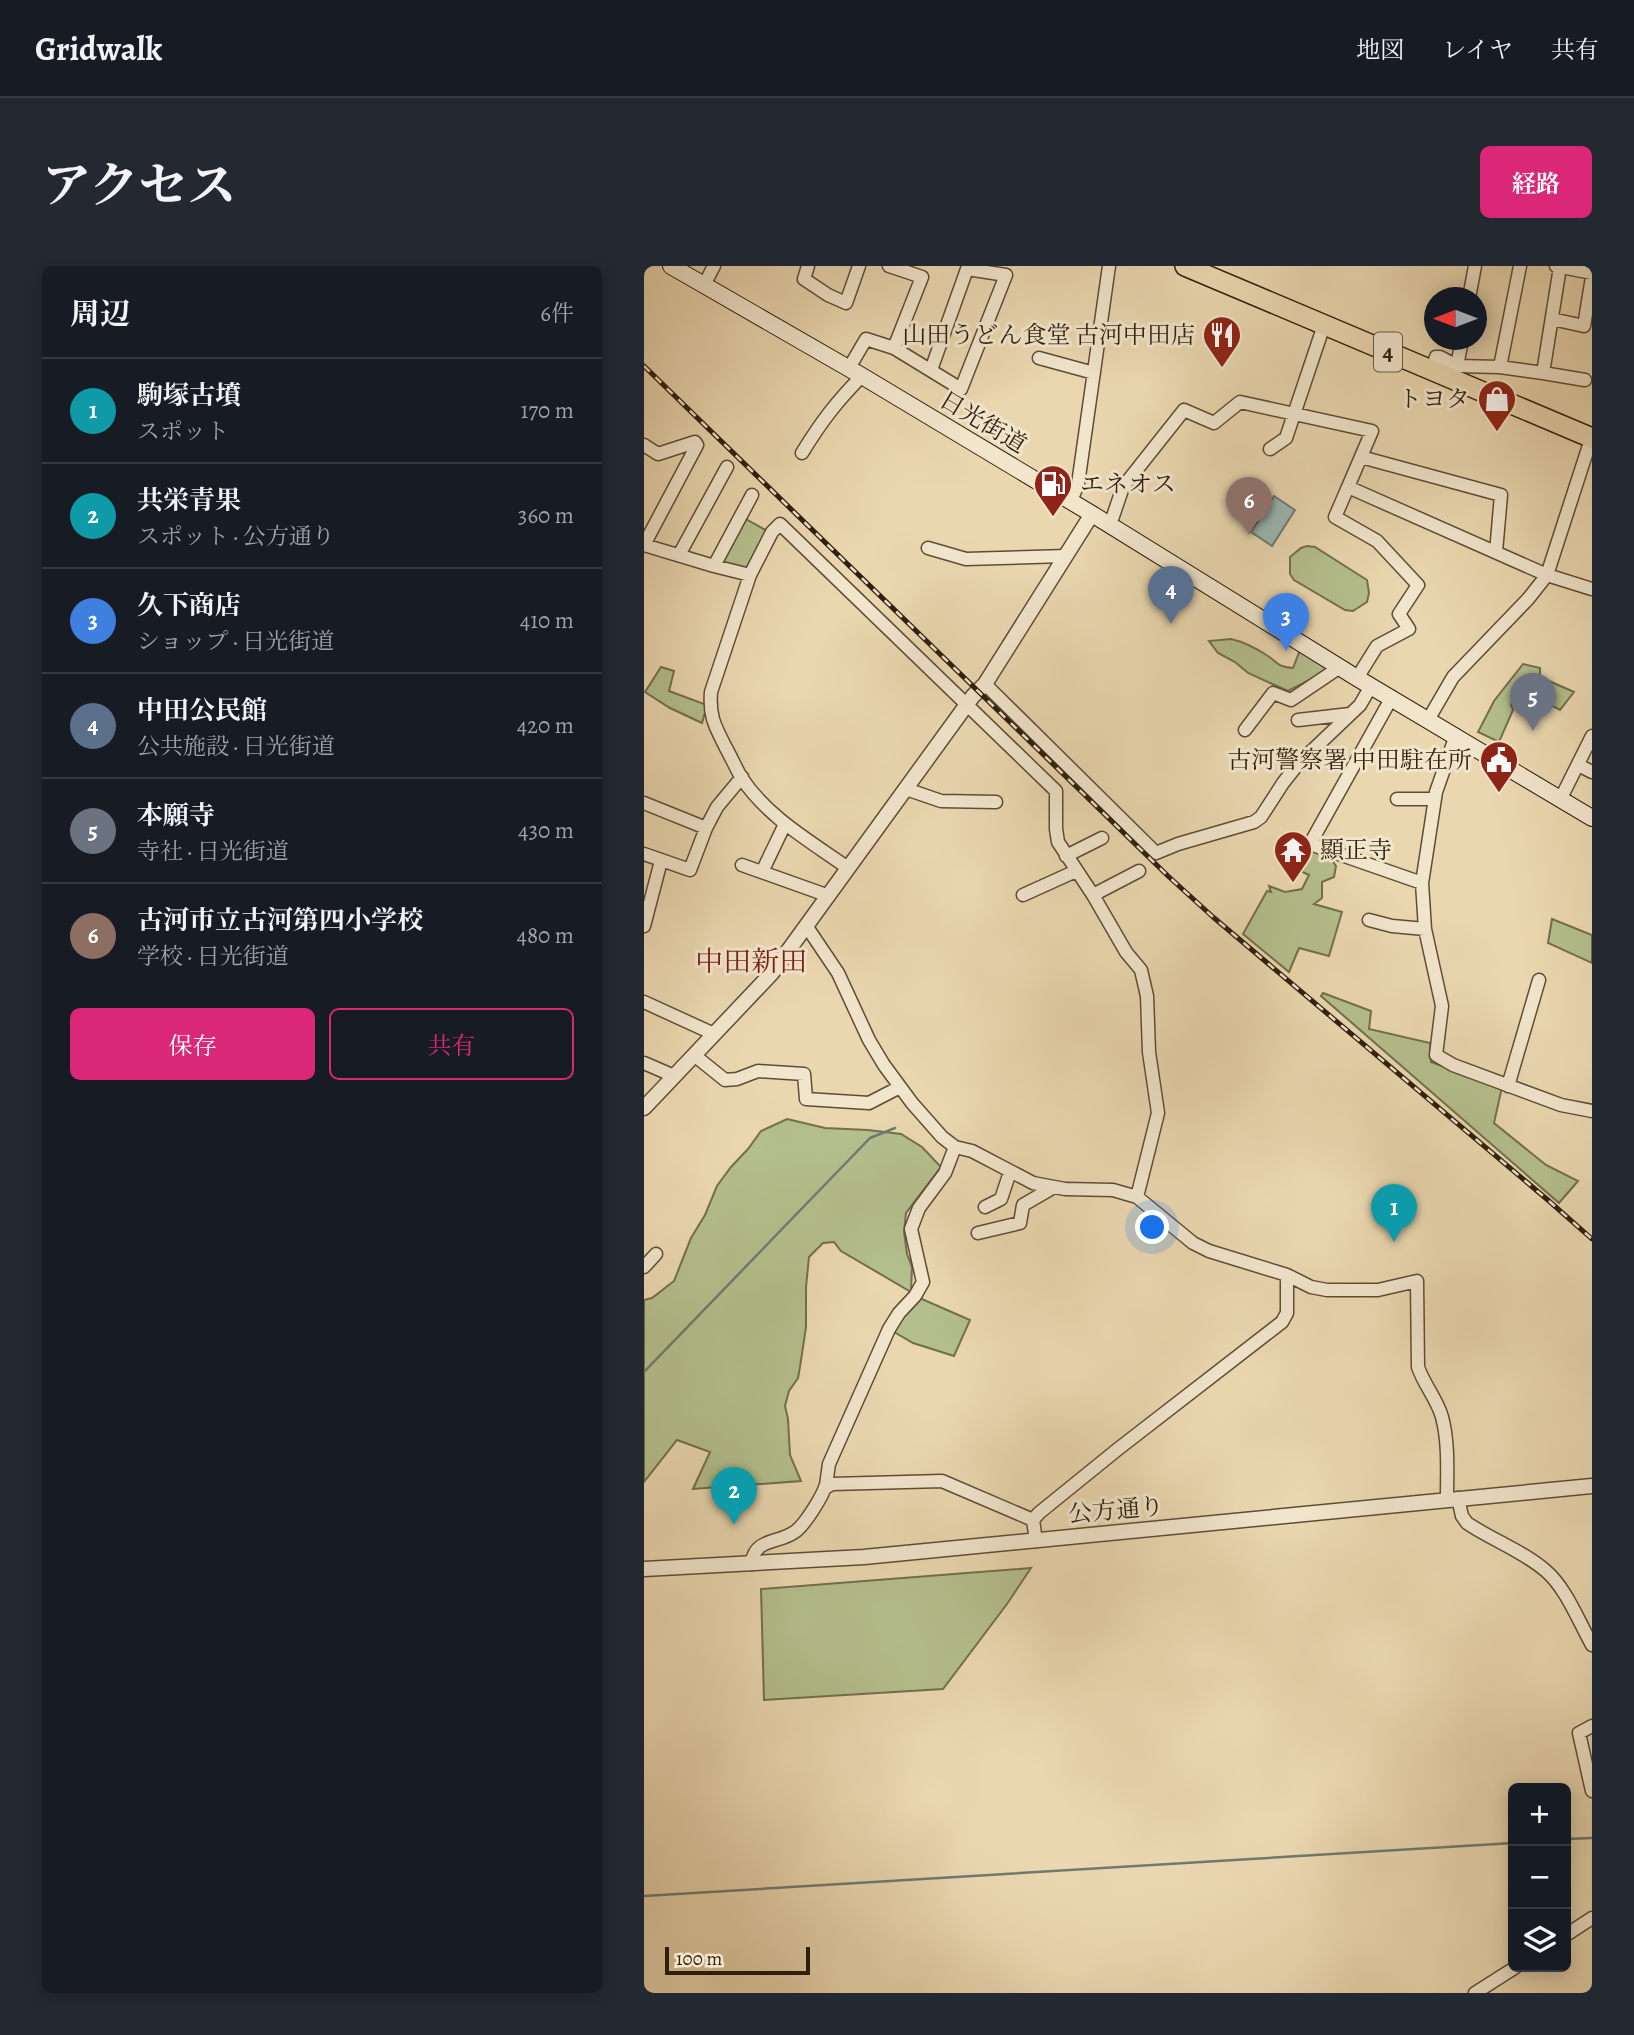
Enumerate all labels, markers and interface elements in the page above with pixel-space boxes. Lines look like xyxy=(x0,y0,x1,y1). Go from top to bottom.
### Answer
text: Gridwalk xyxy=(35,26,162,71)
text: 地図 xyxy=(1356,34,1404,66)
text: レイヤ xyxy=(1442,34,1513,66)
text: 共有 xyxy=(1551,34,1599,66)
button: 経路 xyxy=(1480,146,1592,218)
text: アクセス xyxy=(42,152,237,219)
north arrow xyxy=(1424,287,1487,350)
text: 周辺 xyxy=(70,294,130,334)
text: 6件 xyxy=(540,298,574,329)
restaurant icon: 山田うどん食堂 古河中田店 xyxy=(1201,314,1243,369)
place label: 山田うどん食堂 古河中田店 xyxy=(902,319,1195,351)
road number: 4 xyxy=(1374,332,1402,372)
text: 駒塚古墳 xyxy=(137,378,241,413)
shop icon: トヨタ xyxy=(1476,378,1518,433)
place label: トヨタ xyxy=(1398,383,1470,415)
street label: 日光街道 xyxy=(934,384,1032,460)
text: 1 xyxy=(89,395,97,426)
text: 170 m xyxy=(521,395,574,426)
text: スポット xyxy=(137,416,229,447)
fuel station icon: エネオス xyxy=(1032,463,1074,518)
place label: エネオス xyxy=(1080,468,1176,500)
pin: 6 xyxy=(1226,477,1272,535)
text: 共栄青果 xyxy=(137,483,241,518)
text: 2 xyxy=(87,500,99,531)
text: 360 m xyxy=(518,500,574,531)
text: スポット · 公方通り xyxy=(137,521,335,552)
pin: 4 xyxy=(1148,566,1194,624)
text: 久下商店 xyxy=(137,588,241,623)
pin: 3 xyxy=(1263,593,1309,651)
text: 3 xyxy=(88,605,98,636)
text: 410 m xyxy=(520,605,574,636)
text: ショップ · 日光街道 xyxy=(137,626,334,657)
pin: 5 xyxy=(1510,673,1556,731)
text: 中田公民館 xyxy=(137,693,267,728)
text: 4 xyxy=(88,710,98,741)
text: 420 m xyxy=(517,710,574,741)
text: 公共施設 · 日光街道 xyxy=(137,731,335,762)
public building icon: 古河警察署 中田駐在所 xyxy=(1478,739,1520,794)
place label: 古河警察署 中田駐在所 xyxy=(1227,744,1472,776)
text: 本願寺 xyxy=(137,798,215,833)
text: 5 xyxy=(88,815,98,846)
text: 430 m xyxy=(518,815,574,846)
temple icon: 顯正寺 xyxy=(1272,829,1314,884)
place label: 顯正寺 xyxy=(1320,834,1392,866)
text: 寺社 · 日光街道 xyxy=(137,836,289,867)
text: 古河市立古河第四小学校 xyxy=(137,903,423,938)
text: 6 xyxy=(88,920,98,951)
text: 480 m xyxy=(516,920,574,951)
text: 学校 · 日光街道 xyxy=(137,941,289,972)
district label: 中田新田 xyxy=(695,943,807,981)
button: 保存 xyxy=(70,1008,315,1080)
button: 共有 xyxy=(329,1008,574,1080)
pin: 1 xyxy=(1371,1184,1417,1242)
your location xyxy=(1135,1210,1169,1244)
pin: 2 xyxy=(711,1467,757,1525)
street label: 公方通り xyxy=(1067,1490,1165,1530)
map controls xyxy=(1508,1783,1571,1972)
button: + xyxy=(1508,1783,1571,1846)
button: − xyxy=(1508,1846,1571,1909)
button: layers xyxy=(1508,1909,1571,1972)
scale bar xyxy=(665,1944,810,1976)
text: 100 m xyxy=(676,1946,722,1972)

